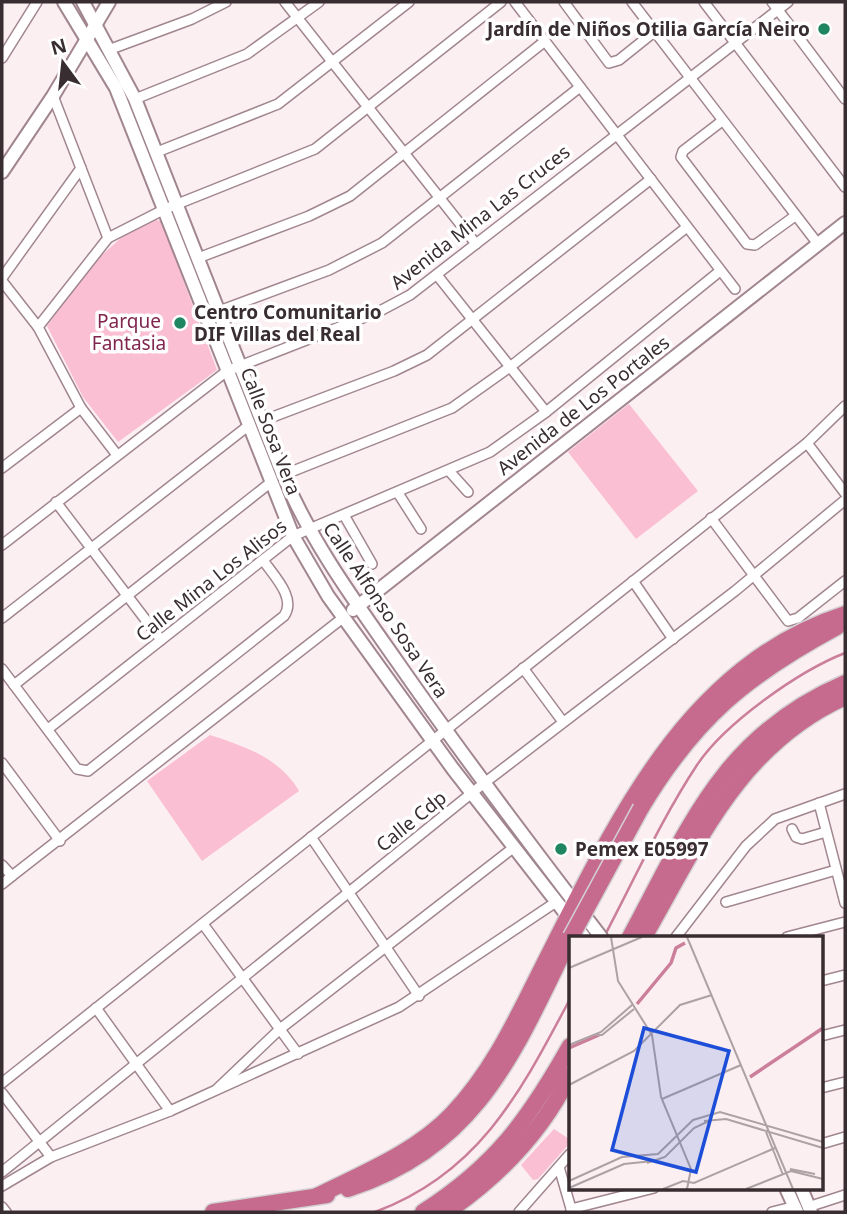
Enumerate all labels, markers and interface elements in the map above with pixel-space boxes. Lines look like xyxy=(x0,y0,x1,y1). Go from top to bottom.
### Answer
place label: Jardín de Niños Otilia García Neiro xyxy=(485,16,810,42)
marker: Jardín de Niños Otilia García Neiro xyxy=(816,21,832,37)
north arrow xyxy=(28,28,98,98)
text: N xyxy=(48,32,69,61)
street label: Avenida Mina Las Cruces xyxy=(385,139,575,295)
place label: Centro Comunitario DIF Villas del Real xyxy=(194,299,382,347)
park label: Parque Fantasia xyxy=(92,308,166,356)
marker: Centro Comunitario DIF Villas del Real xyxy=(172,315,188,331)
street label: Avenida de Los Portales xyxy=(491,329,675,481)
street label: Calle Sosa Vera xyxy=(235,363,307,499)
street label: Calle Mina Los Alisos xyxy=(130,513,292,647)
street label: Calle Alfonso Sosa Vera xyxy=(317,517,455,703)
street label: Calle Cdp xyxy=(370,785,452,857)
place label: Pemex E05997 xyxy=(575,836,709,862)
marker: Pemex E05997 xyxy=(553,841,569,857)
inset map xyxy=(569,936,822,1190)

